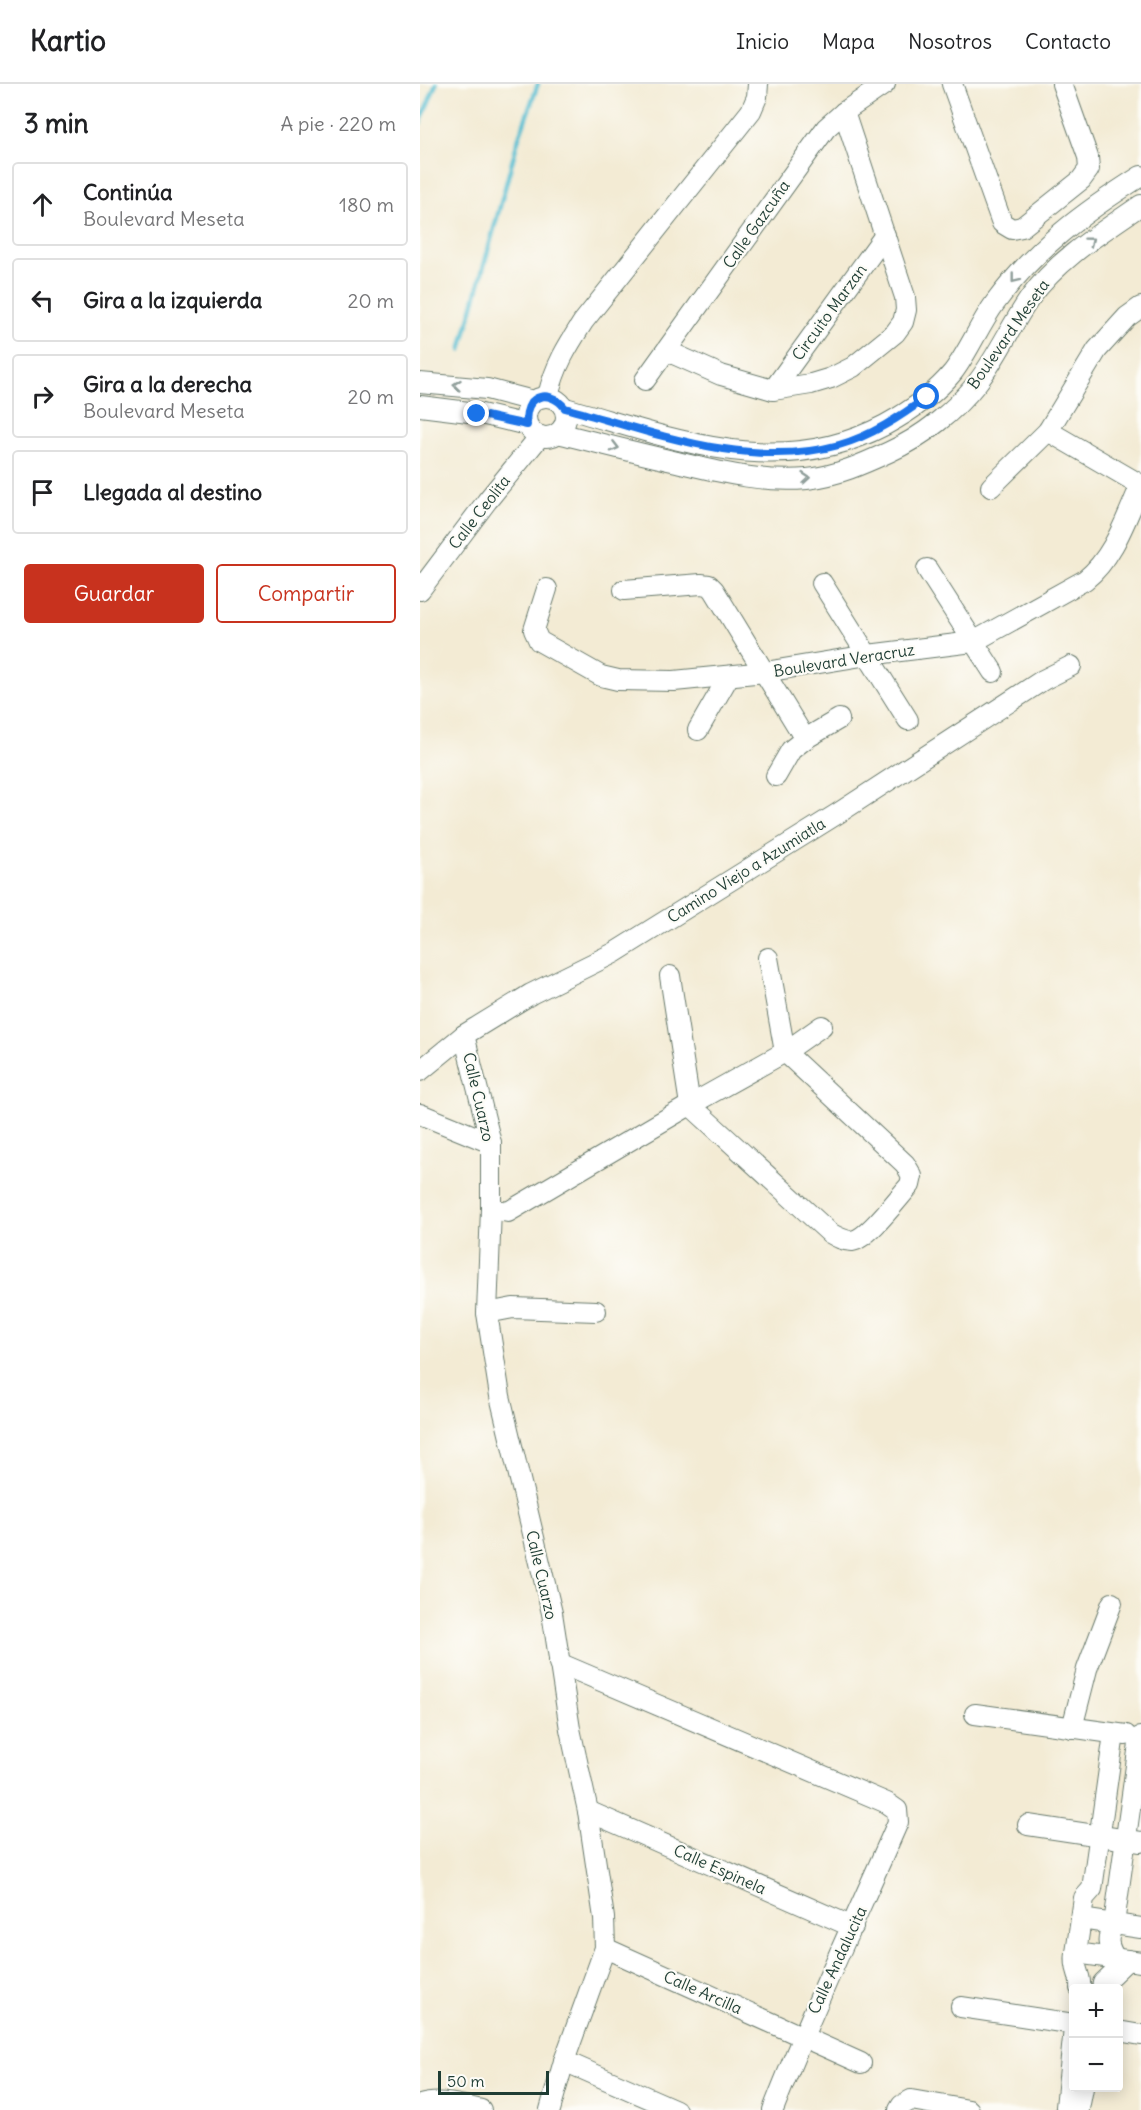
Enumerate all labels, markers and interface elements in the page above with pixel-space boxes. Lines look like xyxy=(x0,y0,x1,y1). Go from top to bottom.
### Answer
text: Kartio xyxy=(30,23,106,59)
text: Inicio xyxy=(736,28,789,55)
text: Mapa xyxy=(822,28,875,55)
text: Nosotros xyxy=(908,28,992,55)
text: Contacto xyxy=(1025,28,1111,55)
text: 3 min xyxy=(24,107,89,140)
text: A pie · 220 m xyxy=(280,111,396,136)
street label: Calle Gazcuña xyxy=(718,176,794,272)
text: Continúa xyxy=(83,178,172,206)
icon: ahead xyxy=(26,188,59,221)
text: 180 m xyxy=(339,192,394,217)
text: Boulevard Meseta xyxy=(83,206,245,231)
one-way arrow xyxy=(1083,237,1094,248)
street label: Circuito Marzan xyxy=(787,260,871,364)
one-way arrow xyxy=(1011,272,1022,283)
street label: Boulevard Meseta xyxy=(963,275,1053,393)
icon: left xyxy=(26,284,59,317)
text: Gira a la izquierda xyxy=(83,286,262,314)
text: 20 m xyxy=(348,288,394,313)
text: Gira a la derecha xyxy=(83,370,252,398)
icon: right xyxy=(26,380,59,413)
one-way arrow xyxy=(452,380,461,392)
route start xyxy=(913,383,939,409)
text: 20 m xyxy=(348,384,394,409)
text: Boulevard Meseta xyxy=(83,398,245,423)
route end xyxy=(463,400,489,426)
one-way arrow xyxy=(610,440,620,453)
street label: Calle Ceolita xyxy=(444,471,514,553)
one-way arrow xyxy=(802,472,811,485)
icon: arrive xyxy=(26,476,59,509)
text: Llegada al destino xyxy=(83,478,262,506)
button: Guardar xyxy=(24,564,204,623)
button: Compartir xyxy=(216,564,396,623)
street label: Boulevard Veracruz xyxy=(772,639,916,681)
street label: Camino Viejo a Azumiatla xyxy=(663,813,829,927)
street label: Calle Cuarzo xyxy=(459,1050,499,1144)
street label: Calle Cuarzo xyxy=(522,1528,562,1622)
street label: Calle Espinela xyxy=(671,1840,769,1898)
street label: Calle Andalucita xyxy=(803,1903,871,2017)
street label: Calle Arcilla xyxy=(661,1966,745,2018)
map controls xyxy=(1069,1984,1123,2092)
button: + xyxy=(1069,1984,1123,2038)
button: − xyxy=(1069,2038,1123,2092)
scale bar xyxy=(438,2068,549,2096)
text: 50 m xyxy=(447,2071,485,2091)

